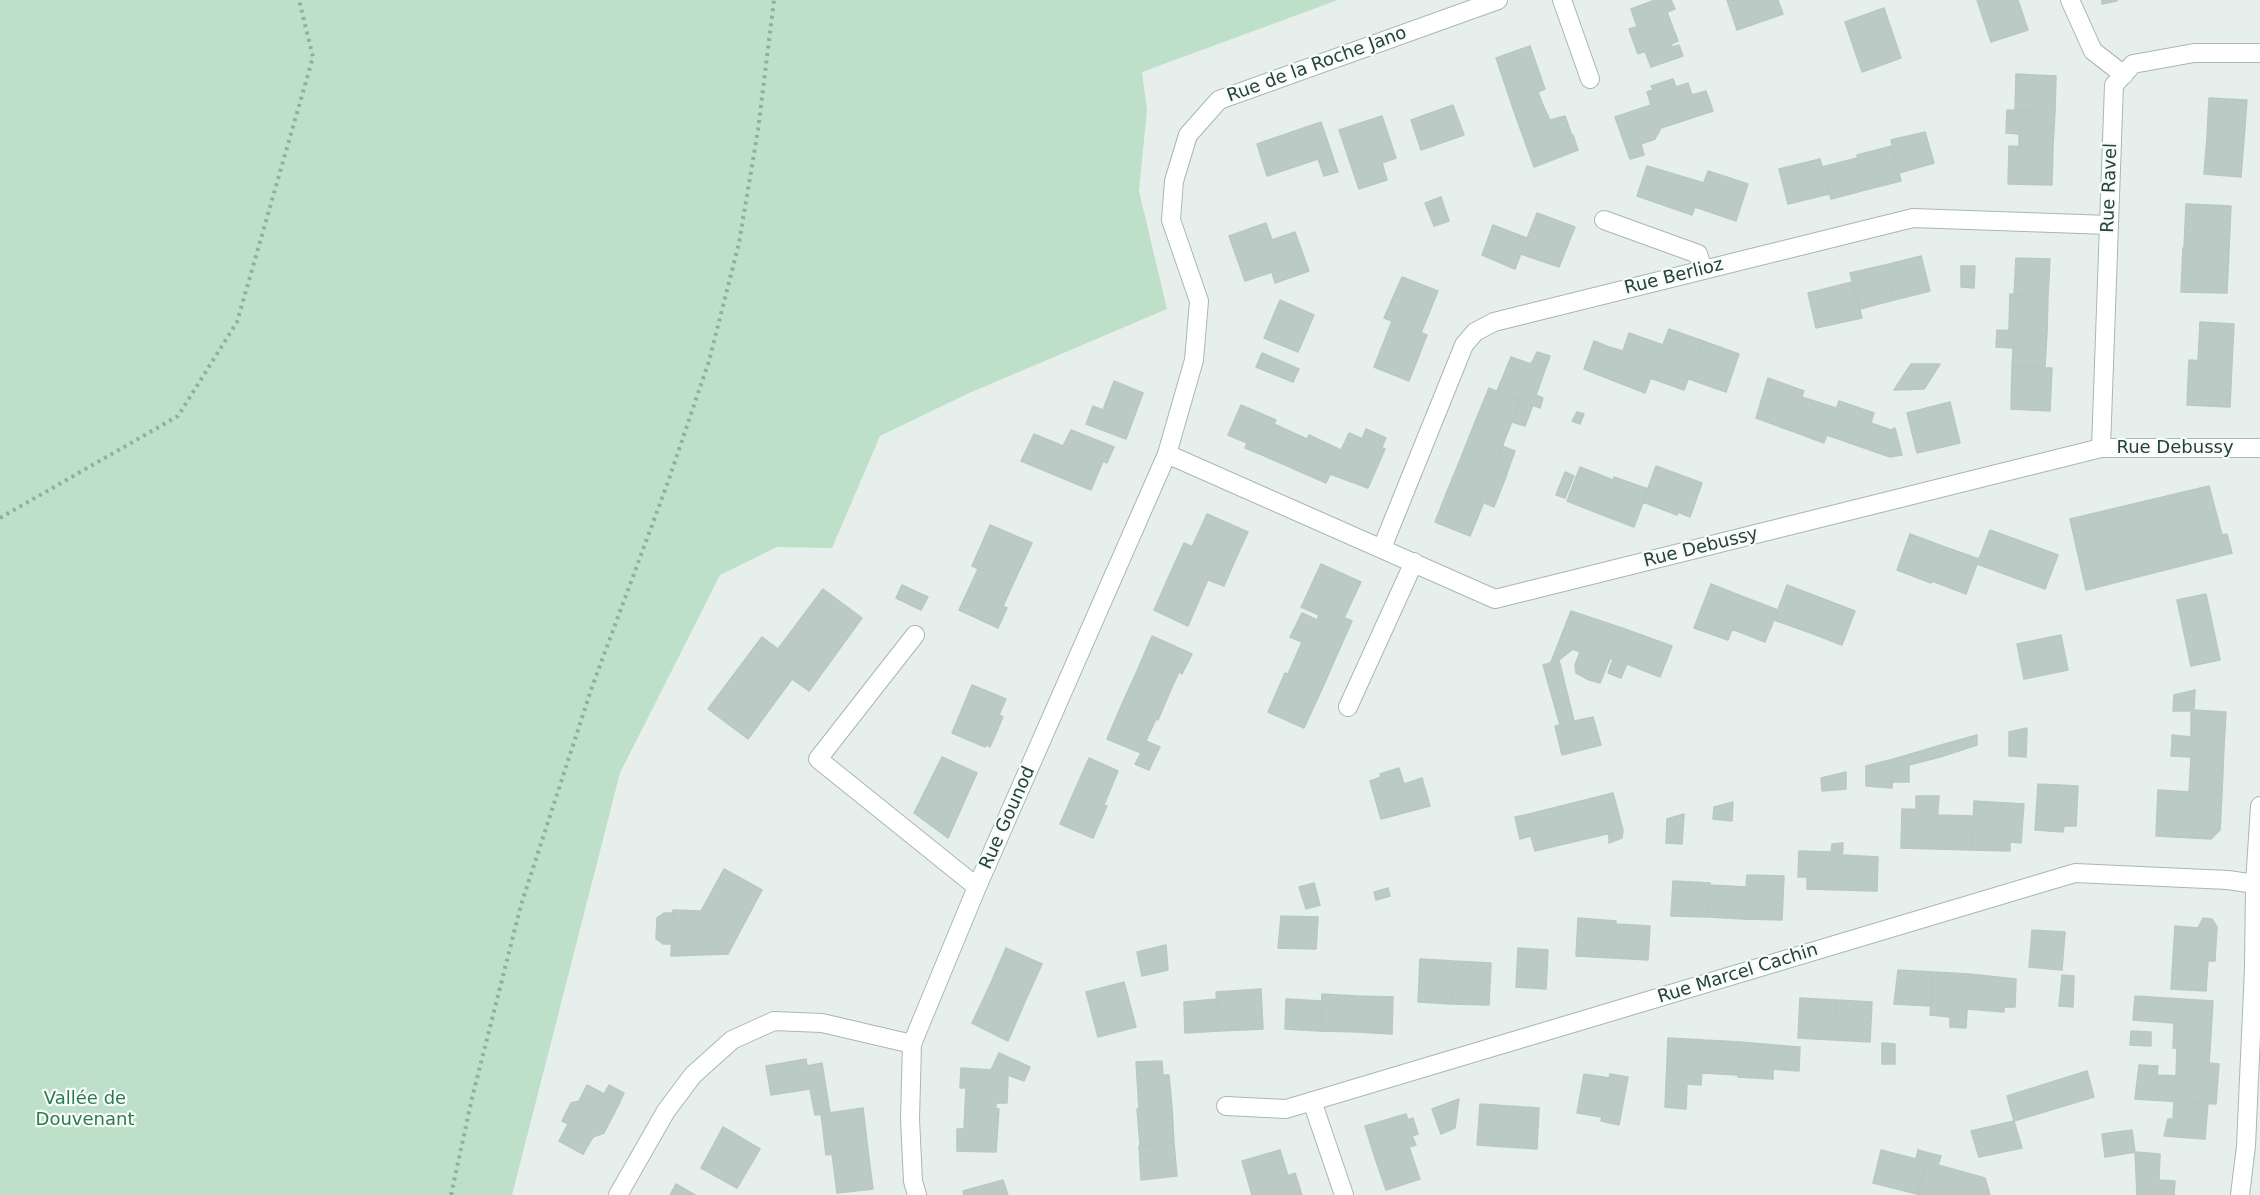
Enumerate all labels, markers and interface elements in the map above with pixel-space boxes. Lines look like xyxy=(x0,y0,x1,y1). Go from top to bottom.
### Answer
street label: Rue de la Roche Jano xyxy=(1224,22,1410,108)
street label: Rue Ravel xyxy=(2098,143,2122,233)
street label: Rue Berlioz xyxy=(1622,254,1726,300)
street label: Rue Debussy xyxy=(2116,437,2234,459)
street label: Rue Debussy xyxy=(1642,523,1760,573)
street label: Rue Gounod xyxy=(976,763,1040,873)
street label: Rue Marcel Cachin xyxy=(1655,939,1821,1009)
park label: Vallée de Douvenant xyxy=(36,1088,134,1130)

